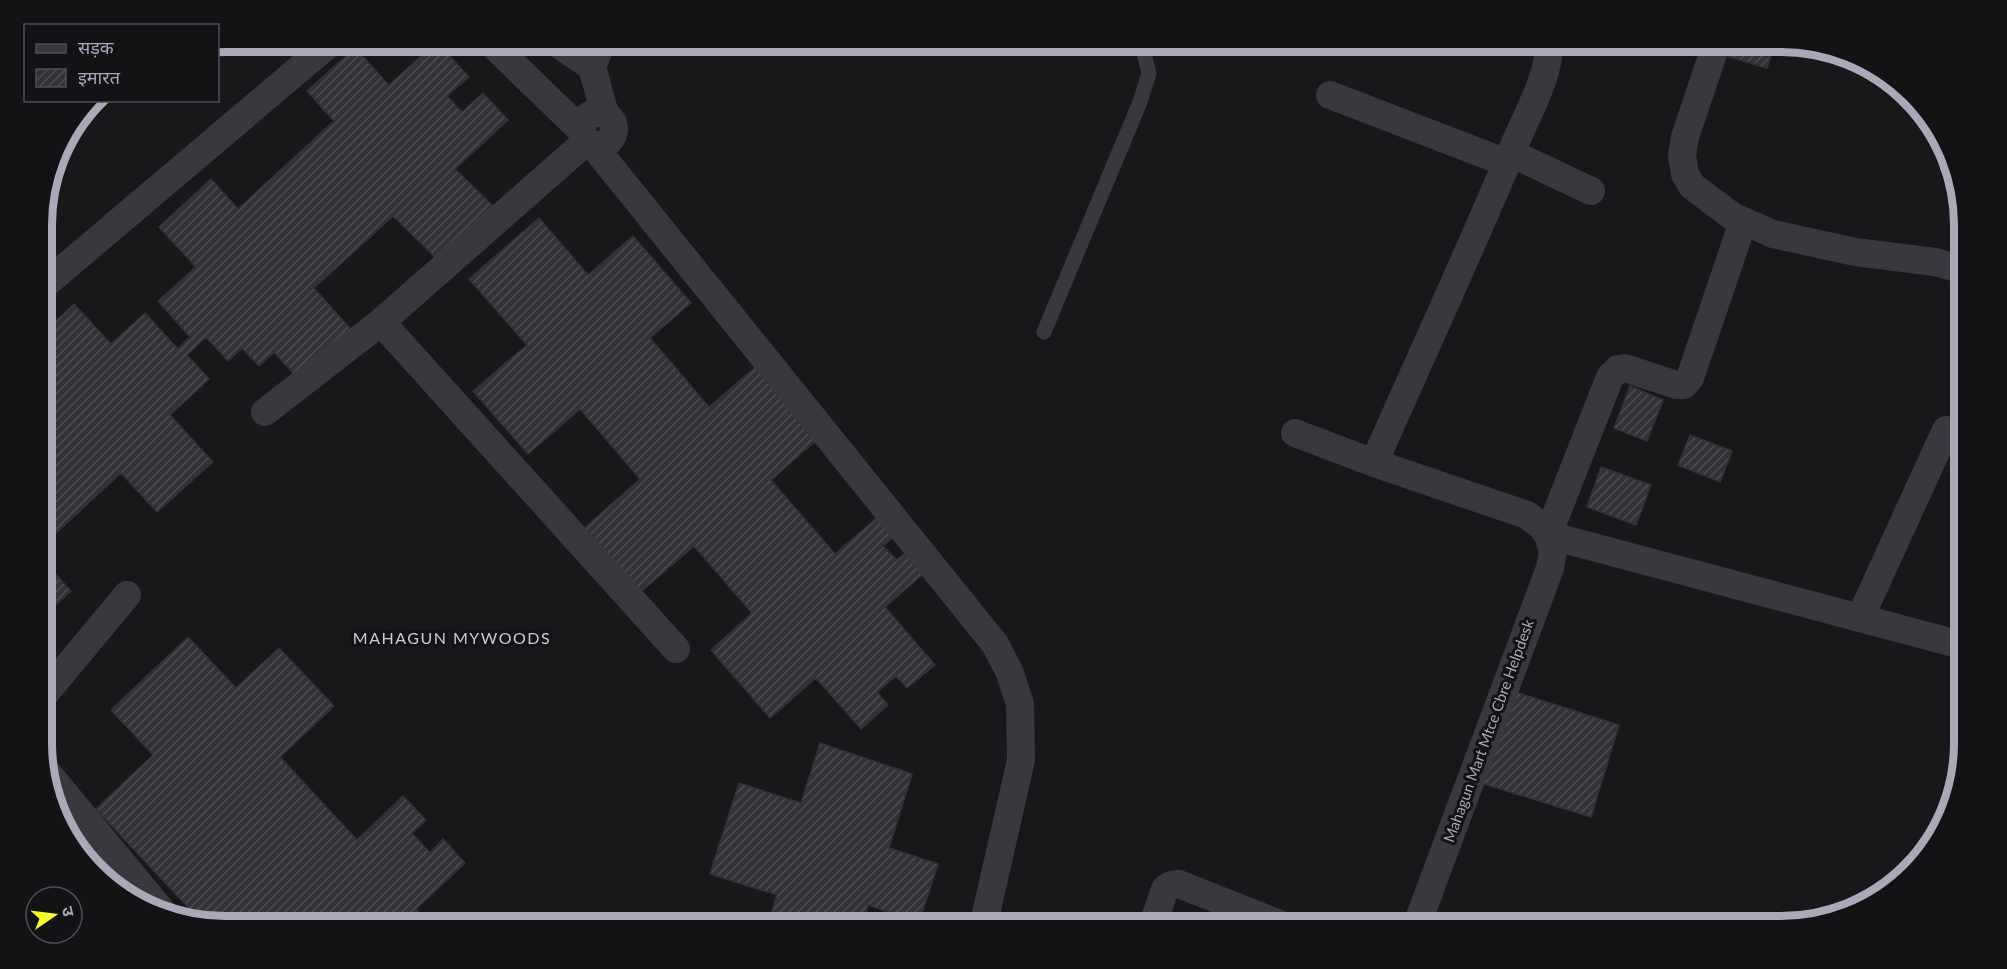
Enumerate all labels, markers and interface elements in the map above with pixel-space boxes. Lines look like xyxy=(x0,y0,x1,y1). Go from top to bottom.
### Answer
legend xyxy=(24,24,219,102)
text: सड़क xyxy=(78,36,115,58)
text: इमारत xyxy=(78,66,121,88)
street label: Mahagun Mart Mtce Cbre Helpdesk xyxy=(1439,616,1537,845)
district label: MAHAGUN MYWOODS xyxy=(353,628,551,647)
north arrow xyxy=(24,885,84,945)
text: उ xyxy=(59,904,80,919)

